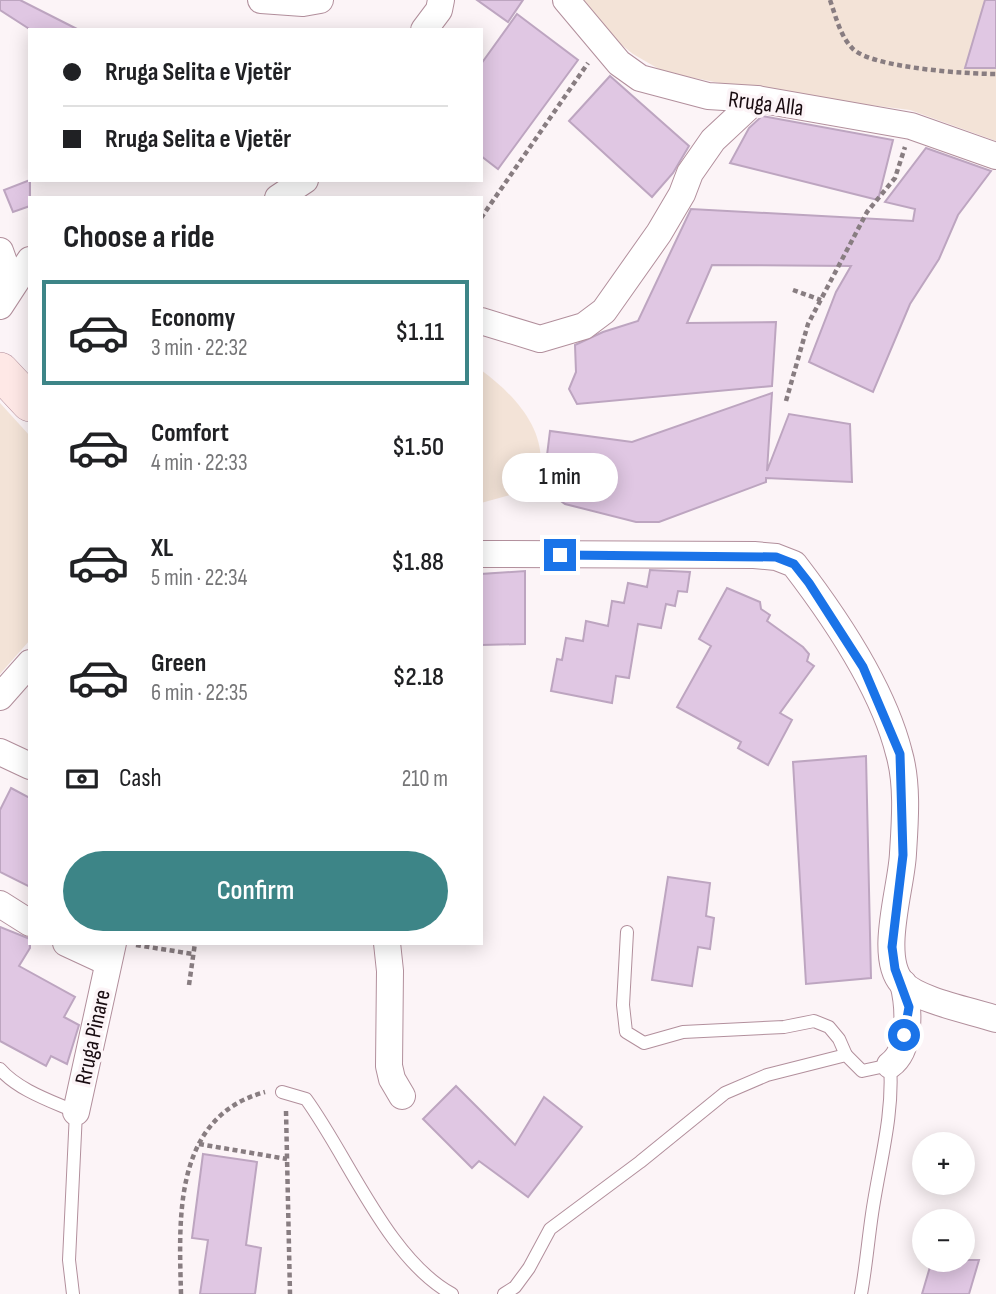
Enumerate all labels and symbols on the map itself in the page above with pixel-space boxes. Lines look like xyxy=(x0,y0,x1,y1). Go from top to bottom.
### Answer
street label: Rruga Alla xyxy=(727,85,805,123)
callout: 1 min xyxy=(502,454,618,503)
route end xyxy=(544,539,576,571)
street label: Rruga Pinare xyxy=(69,987,117,1087)
route start xyxy=(888,1019,920,1051)

